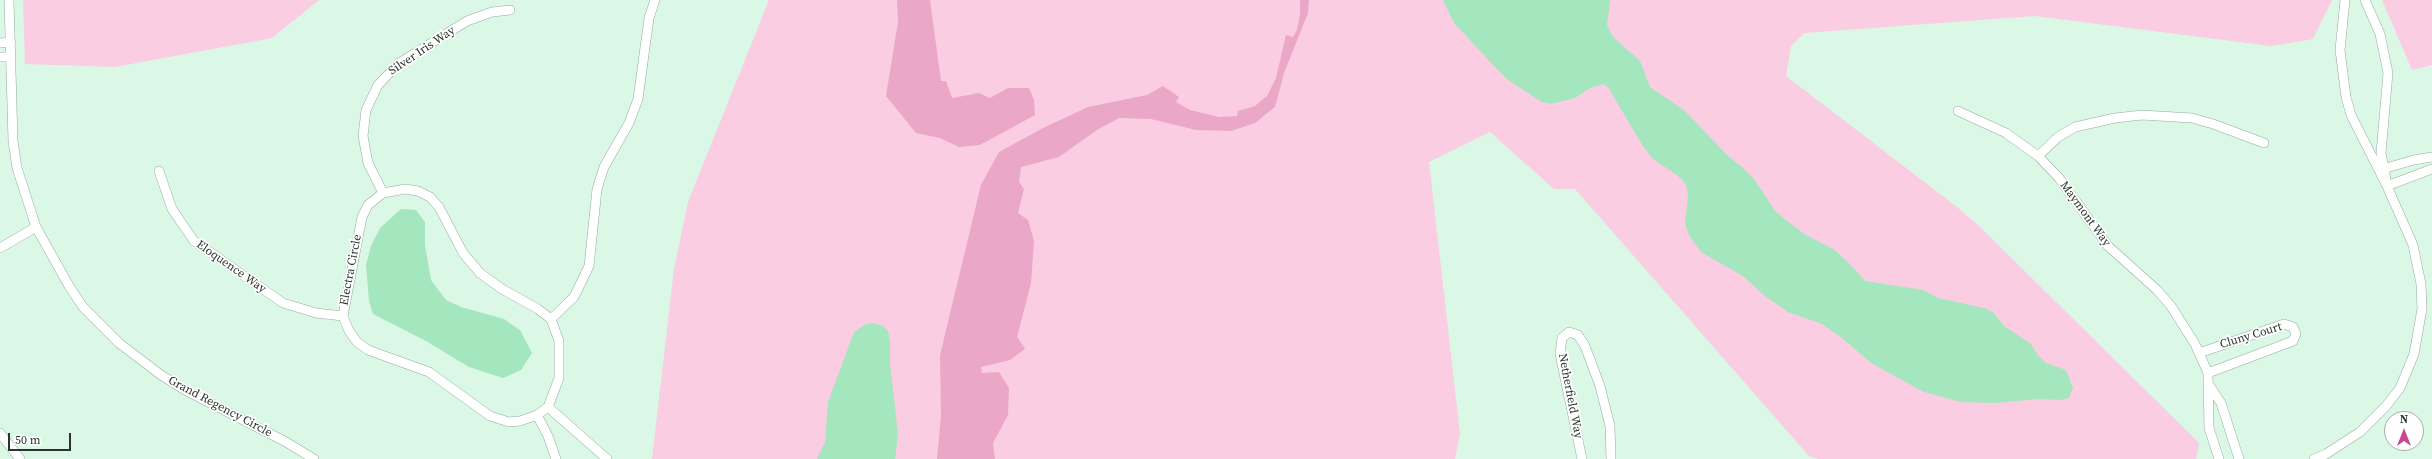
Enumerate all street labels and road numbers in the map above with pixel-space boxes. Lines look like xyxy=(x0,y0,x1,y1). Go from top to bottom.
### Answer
street label: Silver Iris Way xyxy=(386,24,458,78)
street label: Maymont Way xyxy=(2057,179,2113,249)
street label: Electra Circle xyxy=(337,233,365,307)
street label: Eloquence Way xyxy=(193,238,269,296)
street label: Cluny Court xyxy=(2218,320,2284,352)
street label: Netherfield Way xyxy=(1555,352,1585,440)
street label: Grand Regency Circle xyxy=(166,373,274,441)

